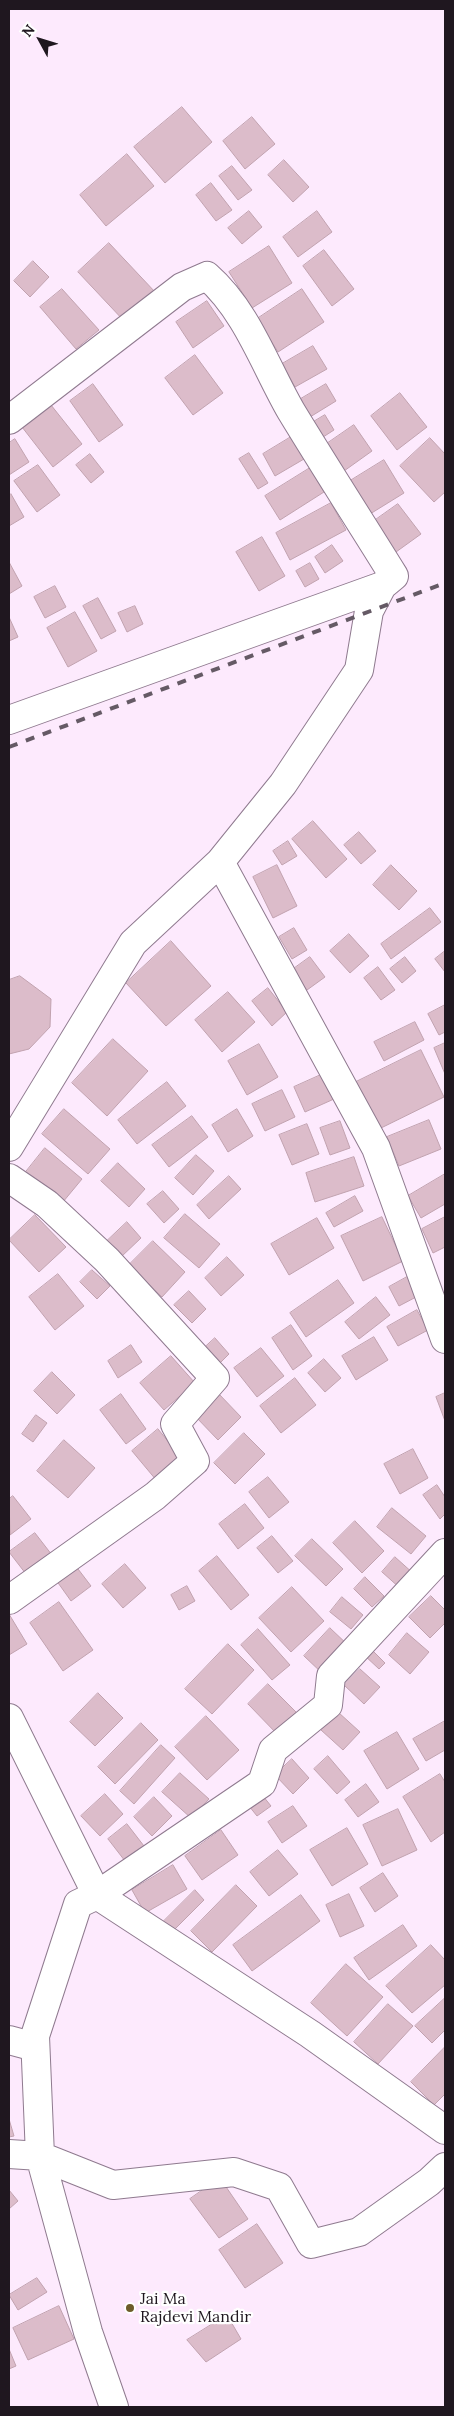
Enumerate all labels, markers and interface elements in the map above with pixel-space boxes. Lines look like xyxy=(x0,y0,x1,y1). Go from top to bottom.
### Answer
north arrow xyxy=(15,15,65,65)
text: N xyxy=(18,21,39,40)
place label: Jai Ma Rajdevi Mandir xyxy=(140,2289,251,2327)
marker: Jai Ma Rajdevi Mandir xyxy=(124,2302,136,2314)

